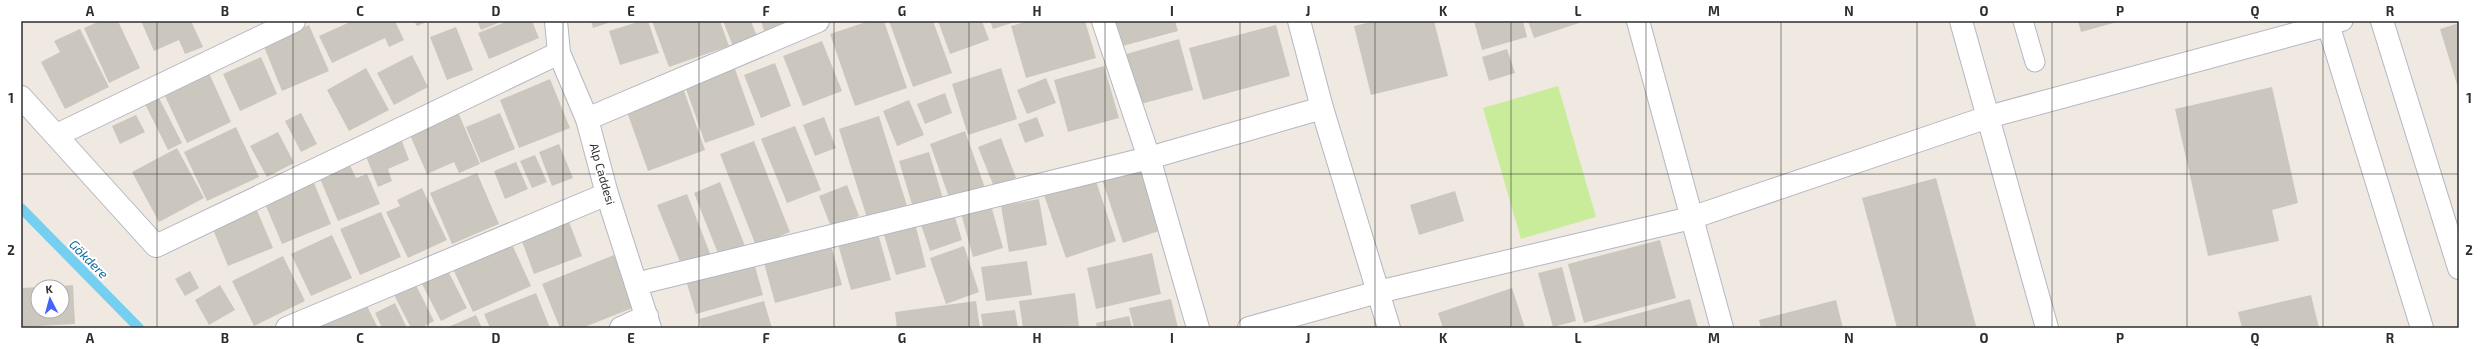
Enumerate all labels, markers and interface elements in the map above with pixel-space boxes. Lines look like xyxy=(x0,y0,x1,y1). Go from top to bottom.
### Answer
text: A xyxy=(86,3,95,19)
text: B xyxy=(221,3,229,19)
text: C xyxy=(356,3,364,19)
text: D xyxy=(492,3,501,19)
text: E xyxy=(627,3,635,19)
text: F xyxy=(762,3,770,19)
text: G xyxy=(898,3,906,19)
text: H xyxy=(1033,3,1042,19)
text: I xyxy=(1170,3,1174,19)
text: J xyxy=(1306,3,1310,19)
text: K xyxy=(1439,3,1448,19)
text: L xyxy=(1575,3,1582,19)
text: M xyxy=(1708,3,1720,19)
text: N xyxy=(1844,3,1854,19)
text: O xyxy=(1980,3,1989,19)
text: P xyxy=(2116,3,2124,19)
text: Q xyxy=(2251,3,2260,20)
text: R xyxy=(2386,3,2395,19)
text: 1 xyxy=(8,90,14,106)
text: 1 xyxy=(2466,90,2472,106)
street label: Alp Caddesi xyxy=(587,141,618,206)
water label: Gökdere xyxy=(66,236,112,282)
text: 2 xyxy=(7,242,15,258)
text: 2 xyxy=(2465,242,2473,258)
north arrow xyxy=(30,279,70,319)
text: K xyxy=(45,282,53,295)
text: A xyxy=(86,330,95,346)
text: B xyxy=(221,330,229,346)
text: C xyxy=(356,330,364,346)
text: D xyxy=(492,330,501,346)
text: E xyxy=(627,330,635,346)
text: F xyxy=(762,330,770,346)
text: G xyxy=(898,330,906,346)
text: H xyxy=(1033,330,1042,346)
text: I xyxy=(1170,330,1174,346)
text: J xyxy=(1306,330,1310,346)
text: K xyxy=(1439,330,1448,346)
text: L xyxy=(1575,330,1582,346)
text: M xyxy=(1708,330,1720,346)
text: N xyxy=(1844,330,1854,346)
text: O xyxy=(1980,330,1989,346)
text: P xyxy=(2116,330,2124,346)
text: Q xyxy=(2251,330,2260,347)
text: R xyxy=(2386,330,2395,346)

